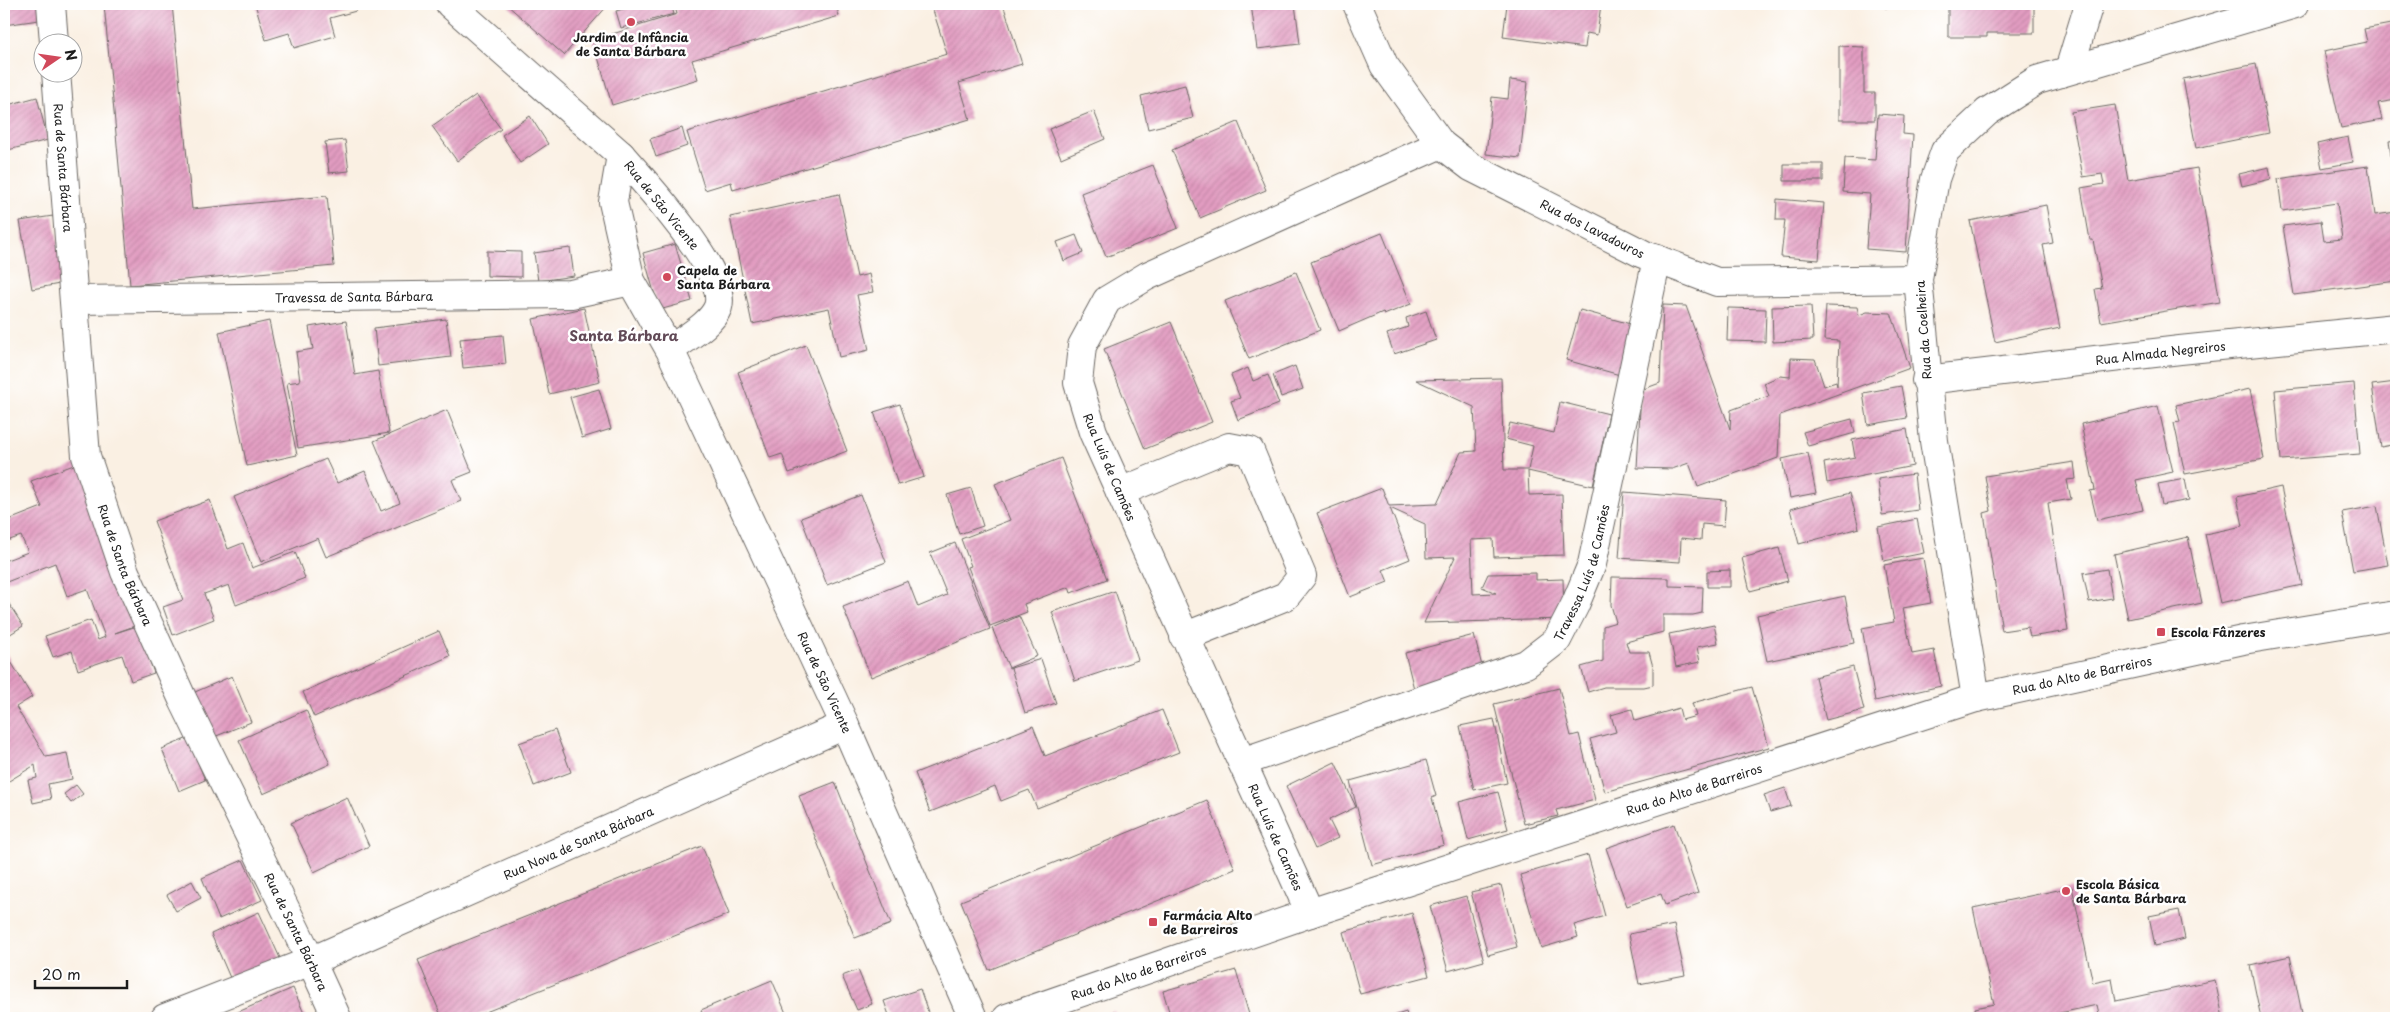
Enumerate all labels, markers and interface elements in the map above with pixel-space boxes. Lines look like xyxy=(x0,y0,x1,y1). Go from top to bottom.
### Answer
marker: Jardim de Infância de Santa Bárbara xyxy=(625,16,637,28)
place label: Jardim de Infância de Santa Bárbara xyxy=(573,28,690,60)
north arrow xyxy=(32,32,82,82)
text: N xyxy=(60,47,83,63)
street label: Rua de Santa Bárbara xyxy=(49,103,78,233)
street label: Rua de São Vicente xyxy=(620,157,704,254)
street label: Rua dos Lavadouros xyxy=(1537,195,1648,263)
place label: Capela de Santa Bárbara xyxy=(677,261,771,293)
marker: Capela de Santa Bárbara xyxy=(661,271,673,283)
street label: Rua da Coelheira xyxy=(1911,280,1935,380)
street label: Travessa de Santa Bárbara xyxy=(275,287,434,307)
district label: Santa Bárbara xyxy=(570,325,679,346)
street label: Rua Almada Negreiros xyxy=(2094,336,2227,369)
street label: Rua Luís de Camões xyxy=(1079,410,1141,524)
street label: Rua de Santa Bárbara xyxy=(94,502,157,629)
street label: Travessa Luís de Camões xyxy=(1549,502,1614,644)
place label: Escola Fânzeres xyxy=(2171,623,2266,641)
marker: Escola Fânzeres xyxy=(2155,626,2167,638)
street label: Rua de São Vicente xyxy=(794,628,857,736)
street label: Rua do Alto de Barreiros xyxy=(2011,651,2154,699)
street label: Rua do Alto de Barreiros xyxy=(1623,759,1765,819)
street label: Rua Luís de Camões xyxy=(1244,781,1308,894)
street label: Rua Nova de Santa Bárbara xyxy=(500,802,657,884)
street label: Rua de Santa Bárbara xyxy=(260,870,333,994)
place label: Escola Básica de Santa Bárbara xyxy=(2076,875,2187,907)
marker: Escola Básica de Santa Bárbara xyxy=(2060,885,2072,897)
place label: Farmácia Alto de Barreiros xyxy=(1163,906,1252,938)
marker: Farmácia Alto de Barreiros xyxy=(1147,916,1159,928)
street label: Rua do Alto de Barreiros xyxy=(1068,941,1209,1004)
scale bar xyxy=(35,957,128,989)
text: 20 m xyxy=(42,962,81,985)

